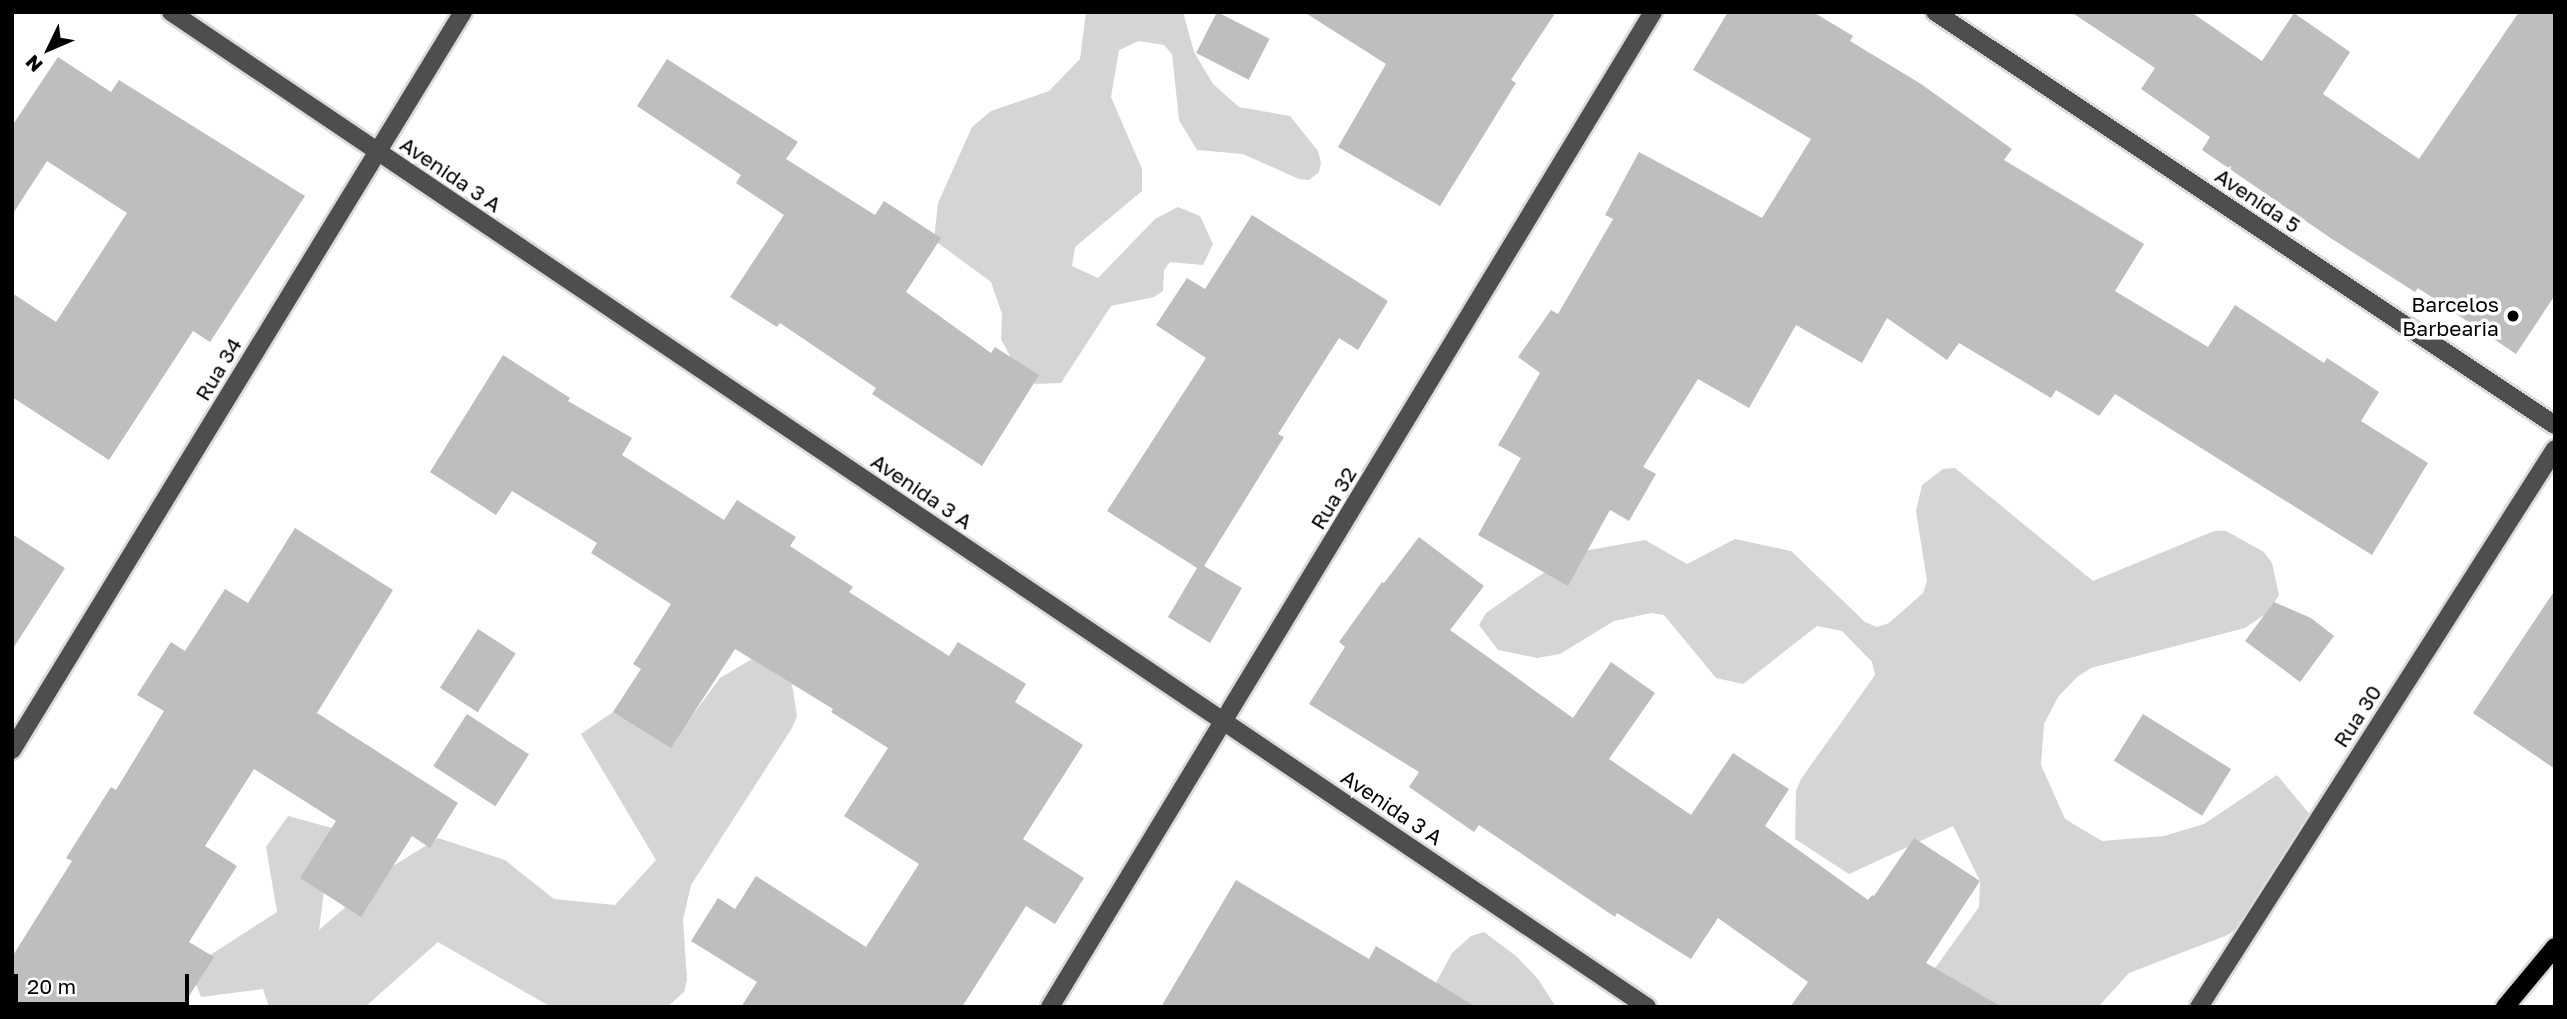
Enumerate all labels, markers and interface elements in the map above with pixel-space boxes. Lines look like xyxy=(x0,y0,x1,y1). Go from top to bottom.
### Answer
north arrow xyxy=(14,14,84,84)
text: N xyxy=(20,51,47,77)
street label: Avenida 3 A xyxy=(396,131,506,217)
street label: Avenida 5 xyxy=(2211,162,2305,238)
place label: Barcelos Barbearia xyxy=(2402,291,2499,341)
marker: Barcelos Barbearia xyxy=(2505,308,2521,324)
street label: Rua 34 xyxy=(189,333,247,405)
street label: Avenida 3 A xyxy=(867,448,977,534)
street label: Rua 32 xyxy=(1305,462,1361,534)
street label: Rua 30 xyxy=(2328,680,2386,752)
street label: Avenida 3 A xyxy=(1337,764,1447,850)
scale bar xyxy=(18,960,192,1004)
text: 20 m xyxy=(27,973,76,999)

